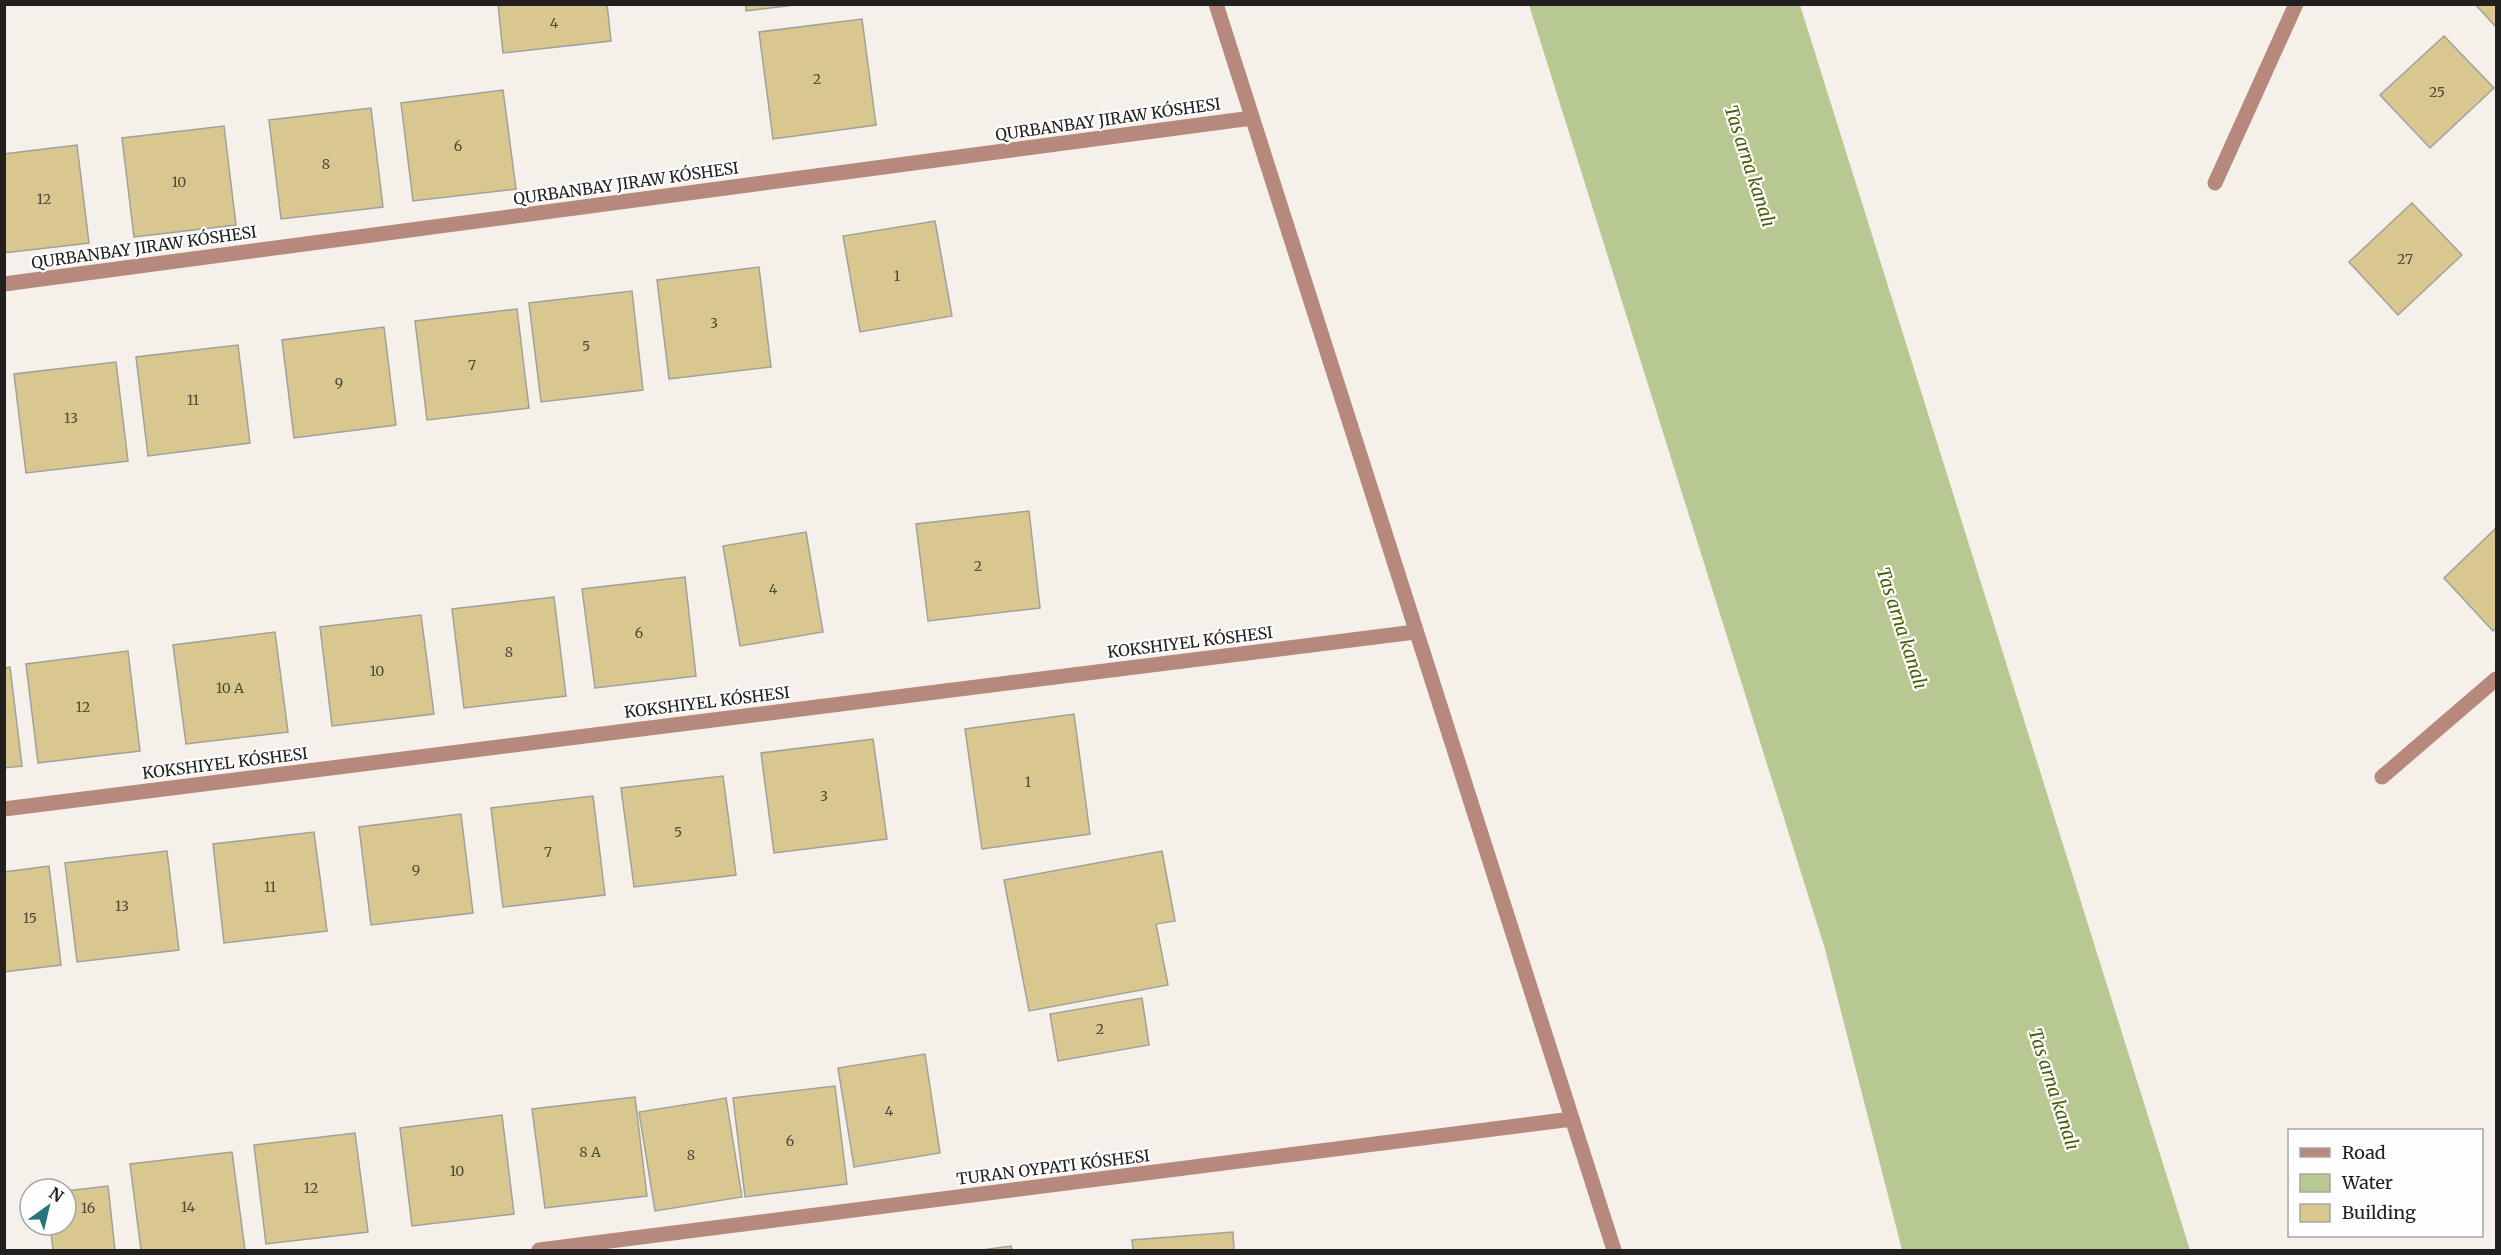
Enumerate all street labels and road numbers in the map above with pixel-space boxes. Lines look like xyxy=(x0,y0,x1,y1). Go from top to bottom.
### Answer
street label: QURBANBAY JIRAW KÓSHESI xyxy=(994,93,1222,145)
street label: QURBANBAY JIRAW KÓSHESI xyxy=(512,157,740,209)
street label: QURBANBAY JIRAW KÓSHESI xyxy=(30,221,258,273)
street label: KOKSHIYEL KÓSHESI xyxy=(1106,622,1274,662)
street label: KOKSHIYEL KÓSHESI xyxy=(623,682,791,722)
street label: KOKSHIYEL KÓSHESI xyxy=(141,743,309,783)
street label: TURAN OYPATI KÓSHESI xyxy=(955,1145,1151,1189)

